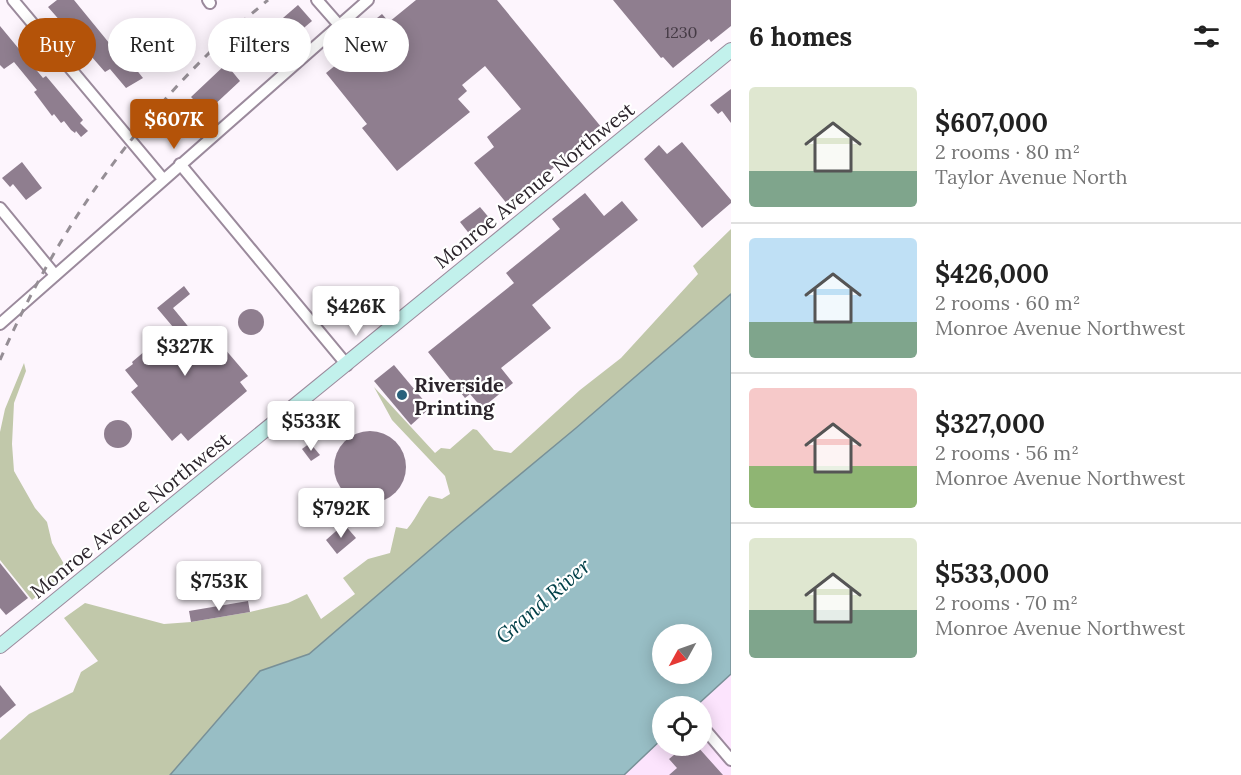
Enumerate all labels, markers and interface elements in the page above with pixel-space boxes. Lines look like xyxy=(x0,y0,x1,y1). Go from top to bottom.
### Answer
chip: Buy xyxy=(18,18,96,72)
chip: Rent xyxy=(108,18,196,72)
chip: Filters xyxy=(208,18,311,72)
chip: New xyxy=(323,18,409,72)
text: 6 homes xyxy=(749,20,852,53)
icon: filters xyxy=(1190,20,1223,53)
house number: 1230 xyxy=(664,22,698,42)
street label: Monroe Avenue Northwest xyxy=(429,96,639,273)
pin: $607K xyxy=(132,99,216,150)
text: $607K xyxy=(144,106,204,131)
text: $607,000 xyxy=(935,106,1048,139)
icon: home xyxy=(797,111,869,183)
text: 2 rooms · 80 m² xyxy=(935,139,1080,164)
text: Taylor Avenue North xyxy=(935,164,1127,189)
text: $426,000 xyxy=(935,257,1049,290)
icon: home xyxy=(797,262,869,334)
pin: $426K xyxy=(314,286,398,337)
text: 2 rooms · 60 m² xyxy=(935,290,1080,315)
text: $426K xyxy=(326,293,386,318)
text: Monroe Avenue Northwest xyxy=(935,315,1185,340)
pin: $327K xyxy=(143,326,227,377)
text: $327K xyxy=(156,333,214,358)
place label: Riverside Printing xyxy=(414,372,504,420)
marker: Riverside Printing xyxy=(395,388,409,402)
pin: $533K xyxy=(269,401,353,452)
text: $327,000 xyxy=(935,407,1045,440)
text: $533K xyxy=(281,408,341,433)
icon: home xyxy=(797,412,869,484)
street label: Monroe Avenue Northwest xyxy=(25,426,235,603)
text: 2 rooms · 56 m² xyxy=(935,440,1079,465)
text: Monroe Avenue Northwest xyxy=(935,465,1185,490)
pin: $792K xyxy=(299,488,383,539)
text: $792K xyxy=(312,495,370,520)
water label: Grand River xyxy=(490,552,596,650)
text: $533,000 xyxy=(935,557,1049,590)
pin: $753K xyxy=(177,561,261,612)
icon: home xyxy=(797,562,869,634)
text: $753K xyxy=(190,568,248,593)
text: 2 rooms · 70 m² xyxy=(935,590,1078,615)
text: Monroe Avenue Northwest xyxy=(935,615,1185,640)
north arrow xyxy=(652,624,712,684)
map controls xyxy=(652,624,712,756)
button: locate xyxy=(652,696,712,756)

